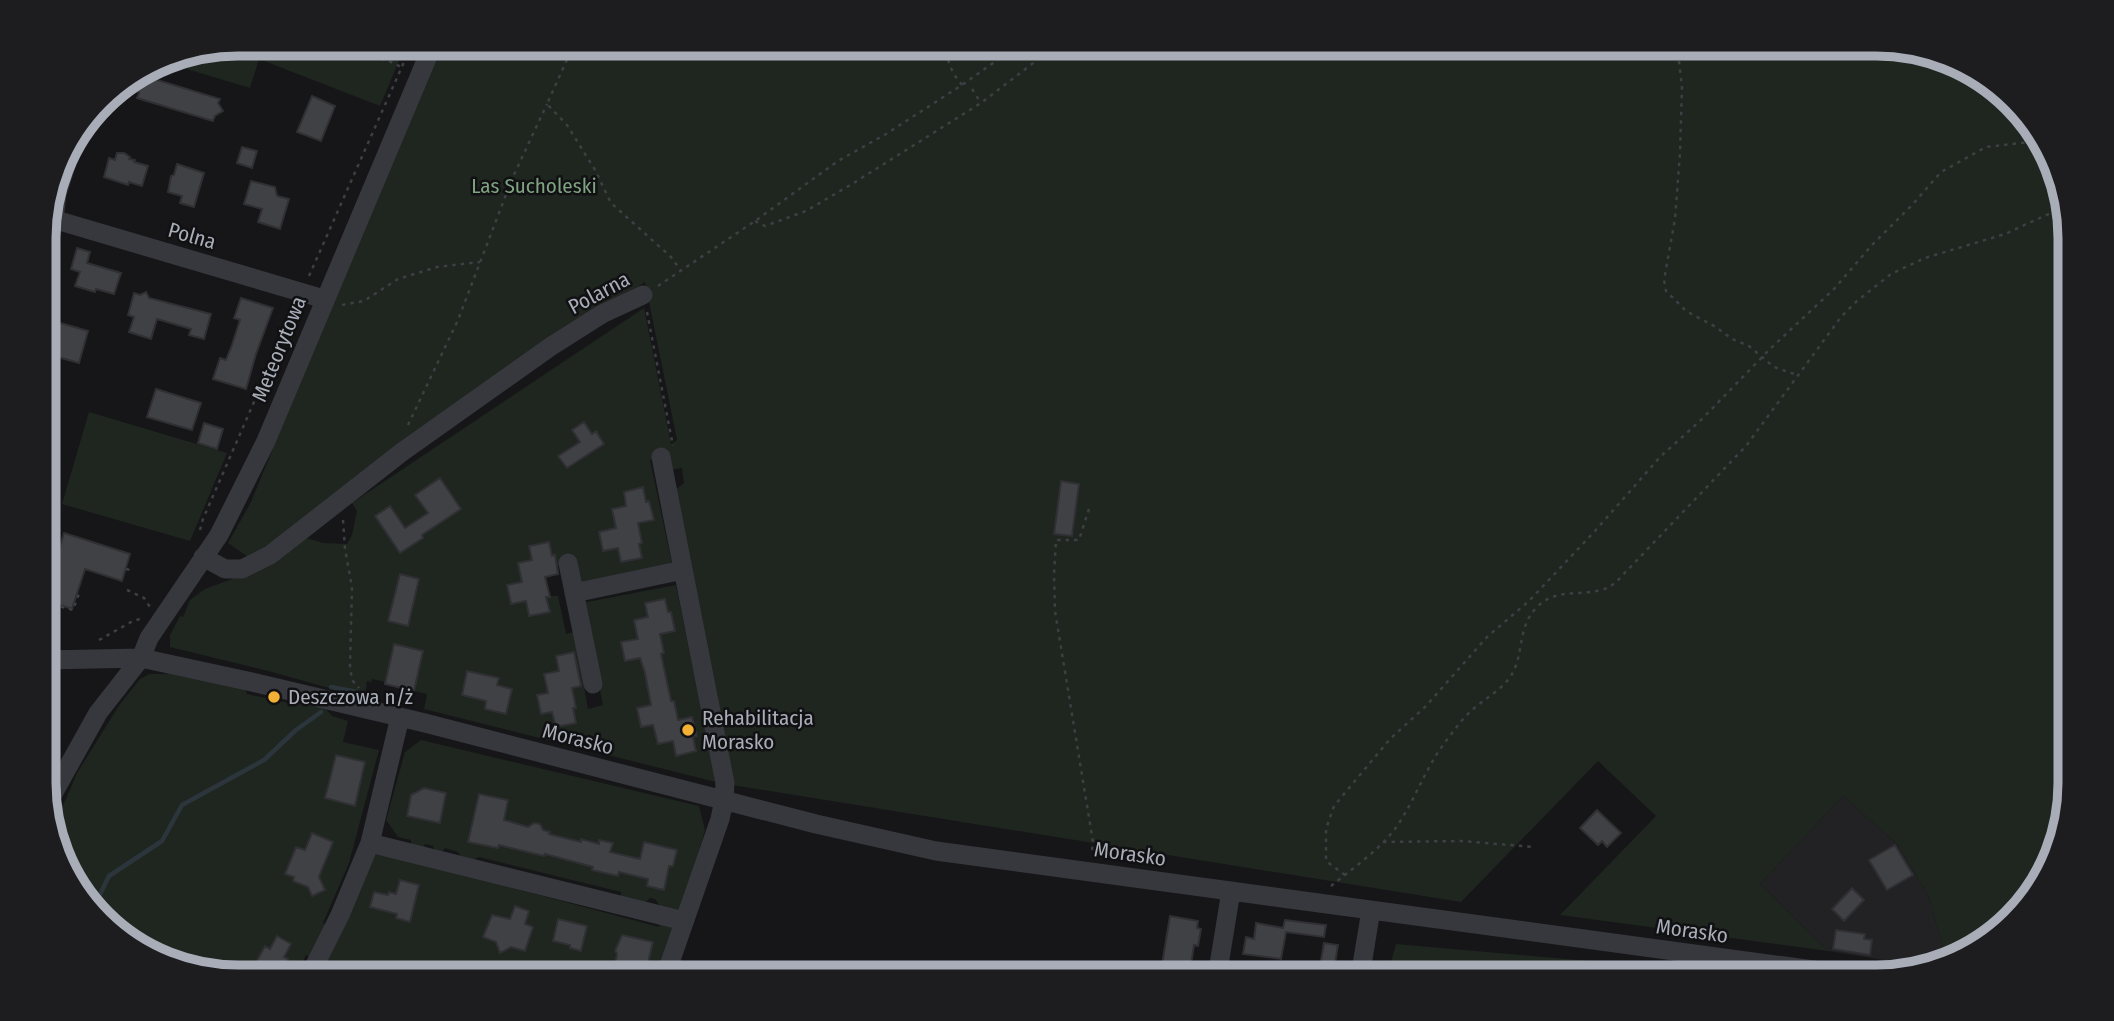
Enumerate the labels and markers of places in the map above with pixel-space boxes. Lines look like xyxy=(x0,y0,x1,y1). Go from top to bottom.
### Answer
place label: Deszczowa n/ż xyxy=(288,684,413,710)
marker: Deszczowa n/ż xyxy=(266,689,282,705)
place label: Rehabilitacja Morasko xyxy=(702,705,814,755)
marker: Rehabilitacja Morasko xyxy=(680,722,696,738)

